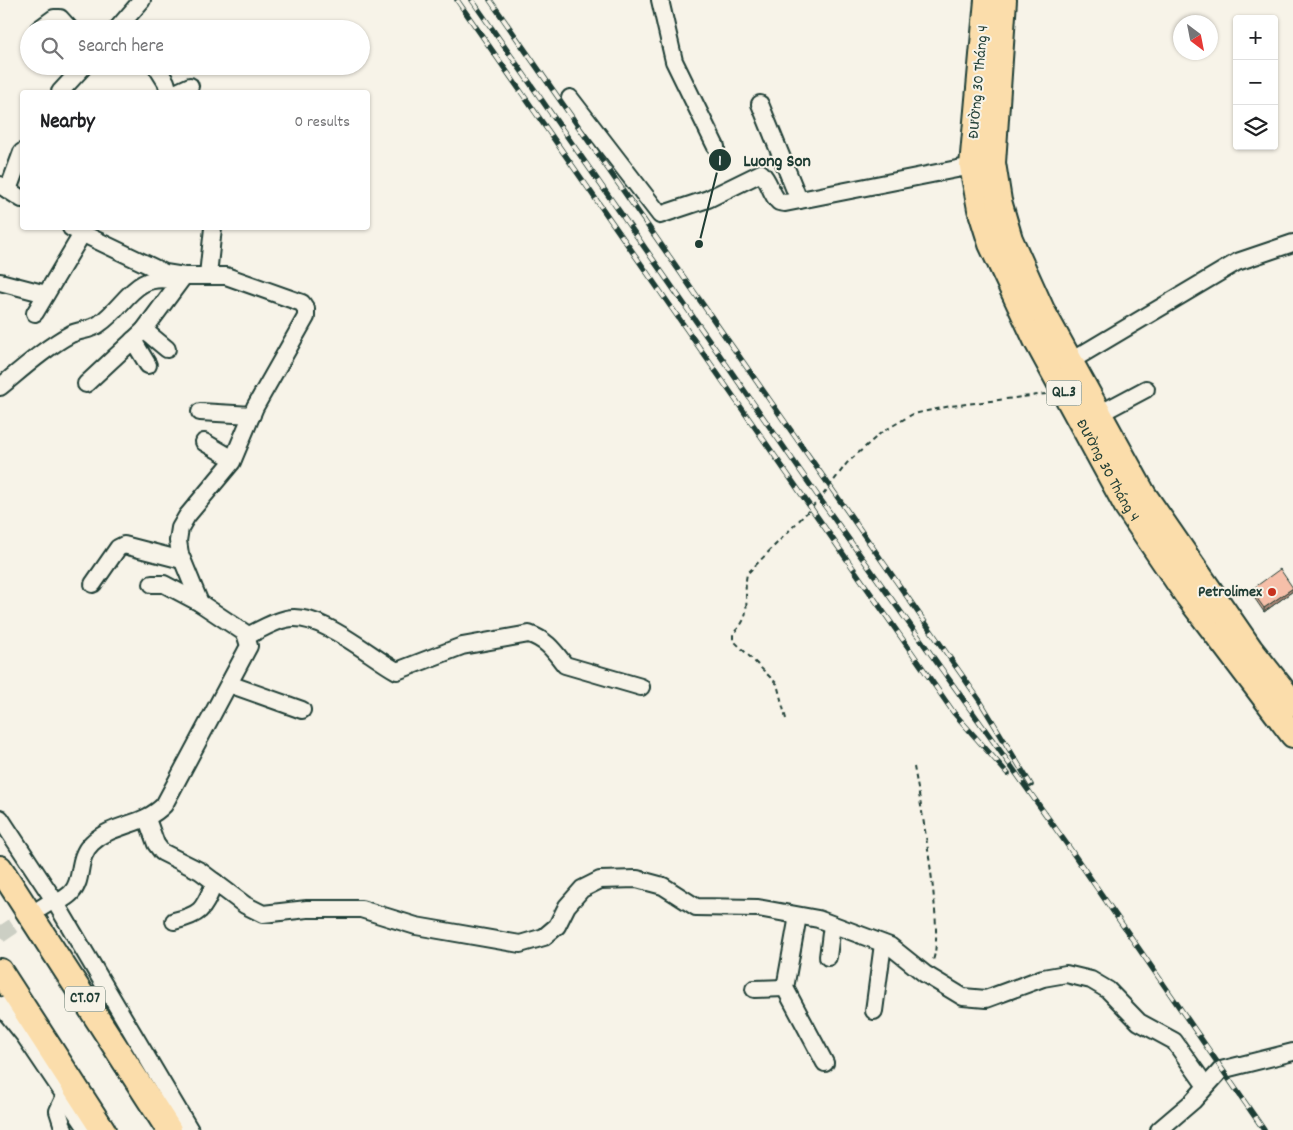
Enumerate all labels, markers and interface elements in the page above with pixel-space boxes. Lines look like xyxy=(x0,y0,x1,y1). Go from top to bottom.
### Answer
north arrow xyxy=(1173,15,1218,60)
map controls xyxy=(1233,15,1278,150)
button: + xyxy=(1233,15,1278,60)
search box xyxy=(20,20,370,75)
street label: Đường 30 Tháng 4 xyxy=(963,24,995,140)
icon: search xyxy=(38,34,66,62)
text: Search here xyxy=(78,34,164,61)
button: − xyxy=(1233,60,1278,105)
button: layers xyxy=(1233,105,1278,150)
text: Nearby xyxy=(40,108,95,138)
text: 0 results xyxy=(295,111,350,134)
callout: Luong Son xyxy=(708,143,821,176)
text: Luong Son xyxy=(743,150,811,175)
text: 1 xyxy=(718,151,722,173)
road number: QL.3 xyxy=(1046,380,1082,406)
street label: Đường 30 Tháng 4 xyxy=(1070,415,1145,526)
place label: Petrolimex xyxy=(1198,581,1262,604)
marker: Petrolimex xyxy=(1266,586,1278,598)
road number: CT.07 xyxy=(65,986,105,1012)

